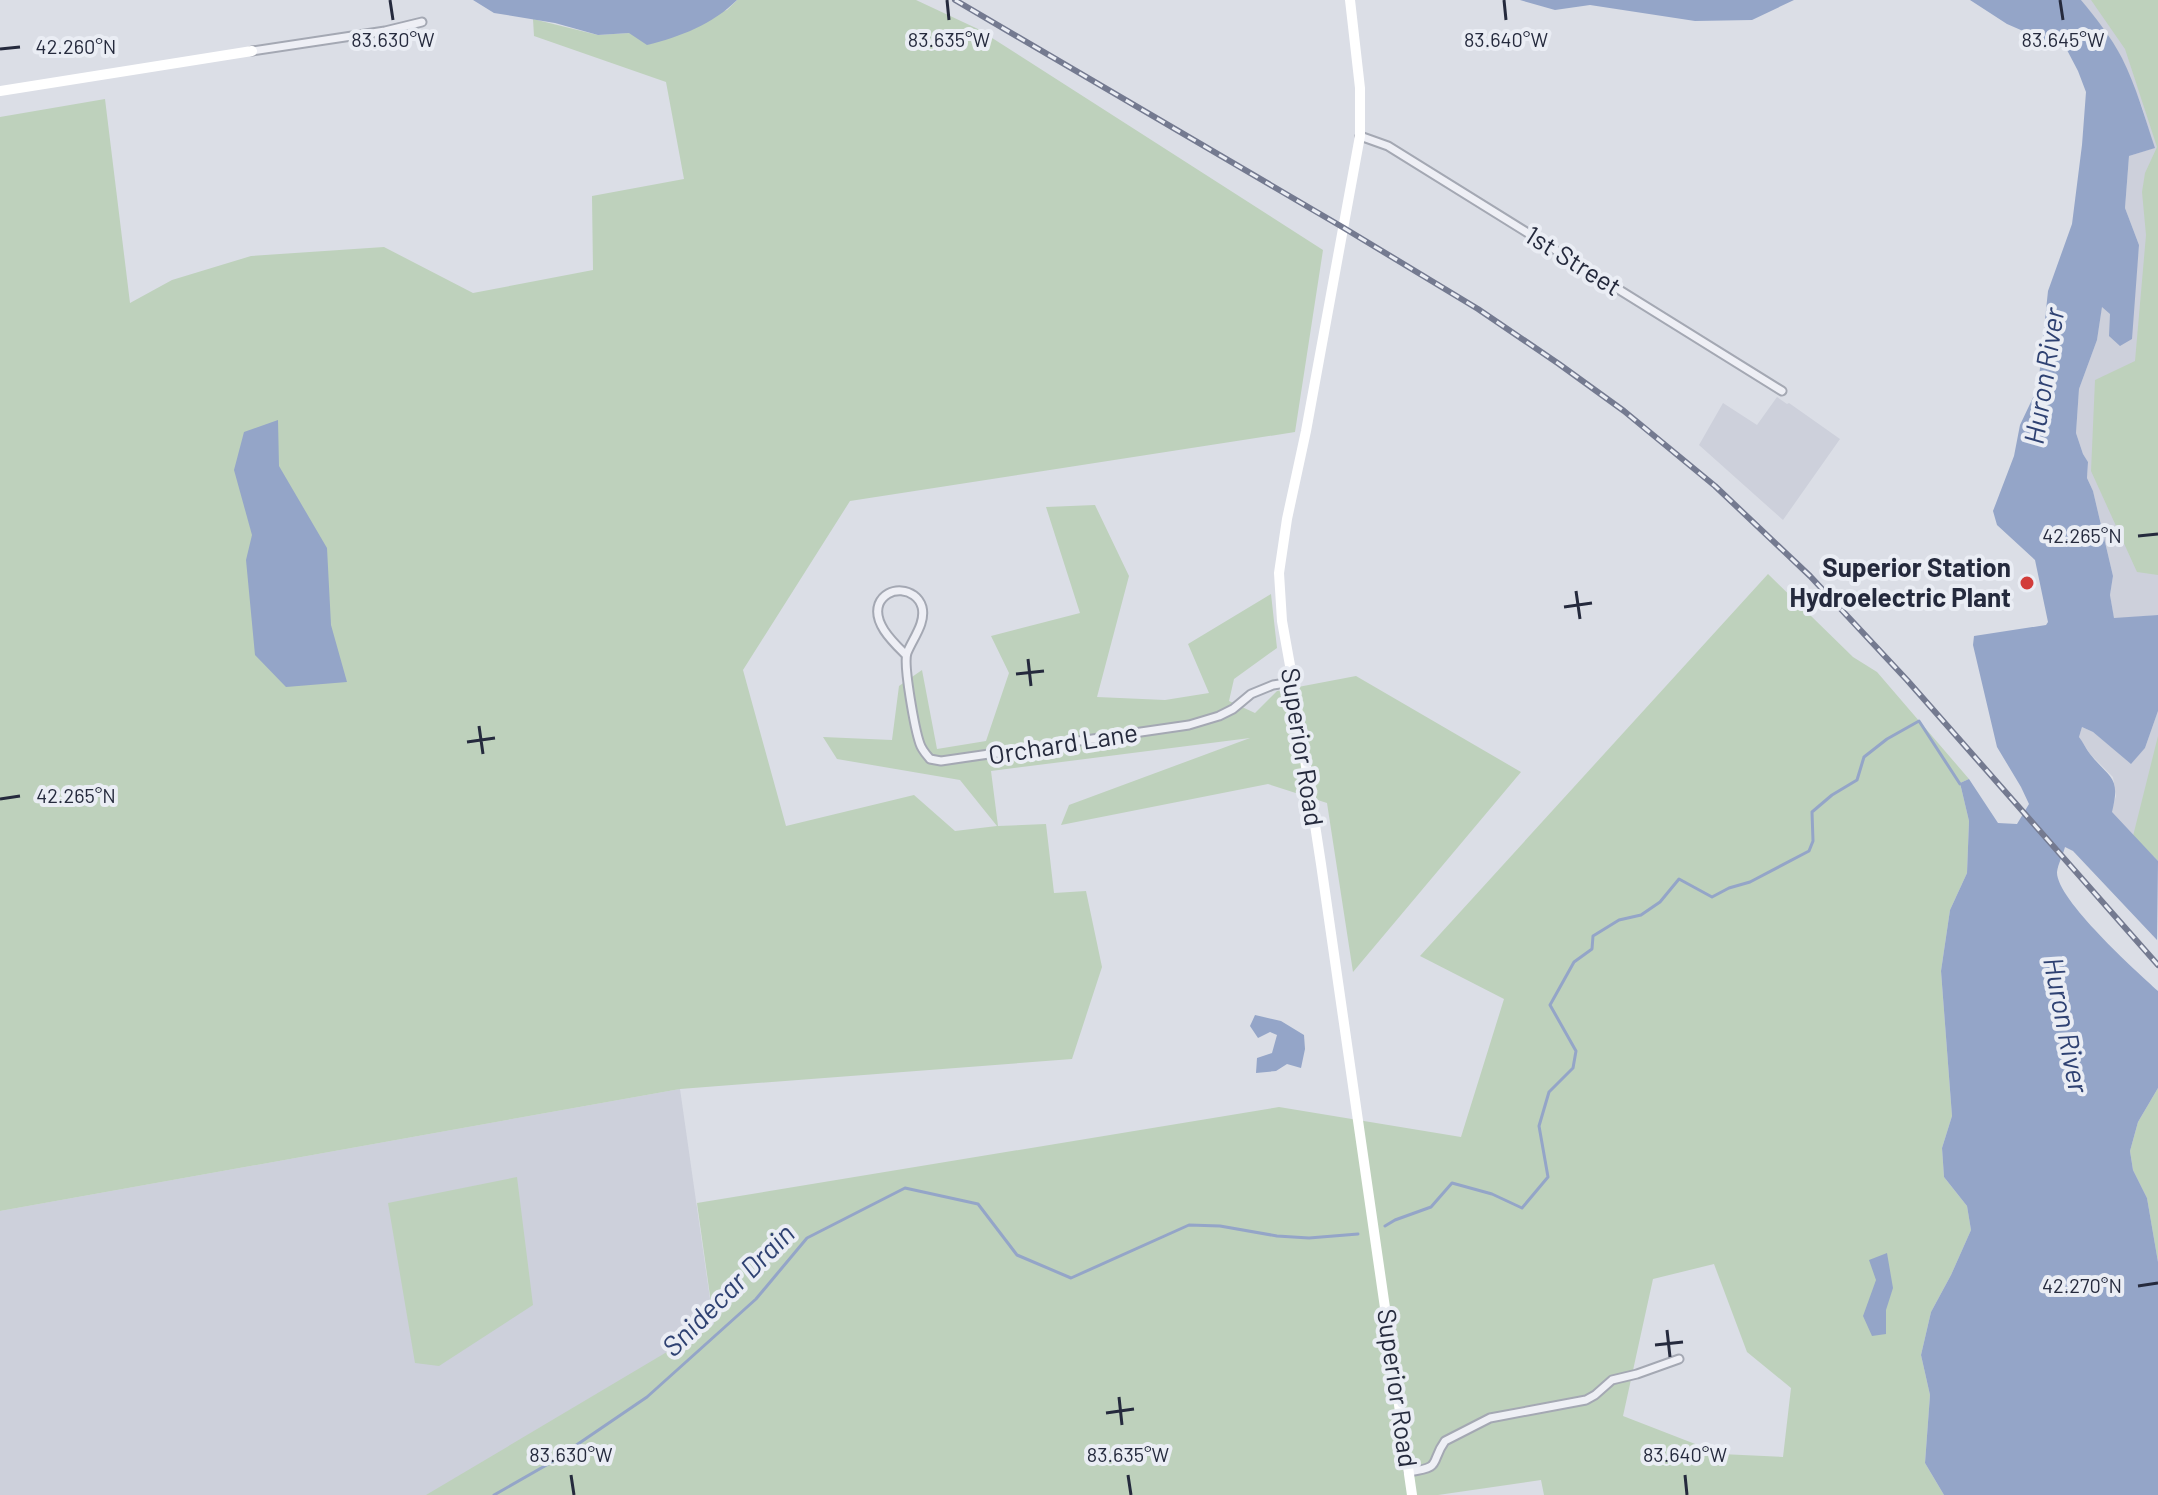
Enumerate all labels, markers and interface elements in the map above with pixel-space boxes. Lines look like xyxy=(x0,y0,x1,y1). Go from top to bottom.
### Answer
text: 83.630°W xyxy=(351,27,435,51)
text: 83.635°W xyxy=(908,27,991,51)
text: 83.640°W xyxy=(1464,27,1548,51)
text: 83.645°W xyxy=(2021,27,2105,51)
text: 42.260°N xyxy=(36,34,116,58)
street label: 1st Street xyxy=(1520,218,1627,301)
water label: Huron River xyxy=(2015,304,2071,446)
text: 42.265°N xyxy=(2042,523,2122,547)
place label: Superior Station Hydroelectric Plant xyxy=(1790,551,2011,612)
marker: Superior Station Hydroelectric Plant xyxy=(2018,574,2036,592)
street label: Superior Road xyxy=(1276,666,1331,828)
street label: Orchard Lane xyxy=(986,715,1140,770)
text: 42.265°N xyxy=(36,783,116,807)
water label: Huron River xyxy=(2037,954,2097,1097)
water label: Snidecar Drain xyxy=(654,1216,801,1363)
text: 42.270°N xyxy=(2042,1273,2122,1297)
street label: Superior Road xyxy=(1372,1307,1425,1469)
text: 83.630°W xyxy=(529,1442,613,1466)
text: 83.635°W xyxy=(1087,1442,1170,1466)
text: 83.640°W xyxy=(1643,1442,1727,1466)

